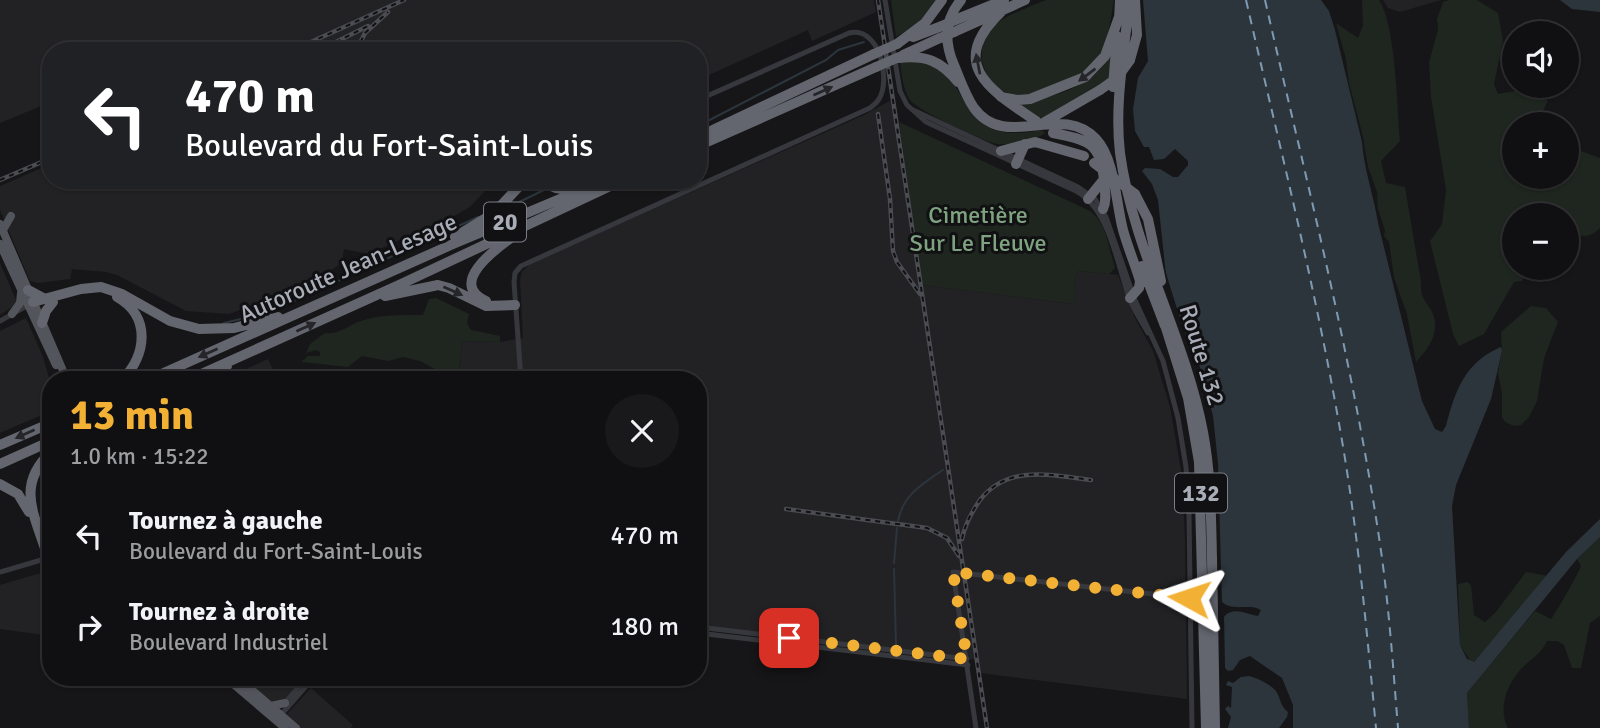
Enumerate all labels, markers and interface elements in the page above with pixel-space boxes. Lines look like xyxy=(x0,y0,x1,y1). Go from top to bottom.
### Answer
map controls xyxy=(1502,21,1579,280)
button: sound xyxy=(1502,21,1579,98)
one-way arrow xyxy=(973,53,984,75)
text: 470 m xyxy=(185,66,315,126)
one-way arrow xyxy=(1078,67,1096,82)
icon: left xyxy=(70,70,161,161)
one-way arrow xyxy=(813,85,833,97)
button: + xyxy=(1502,112,1579,189)
text: Boulevard du Fort-Saint-Louis xyxy=(185,126,593,165)
park label: Cimetière Sur Le Fleuve xyxy=(910,200,1046,258)
road number: 20 xyxy=(484,202,526,242)
button: − xyxy=(1502,203,1579,280)
street label: Autoroute Jean-Lesage xyxy=(234,206,462,330)
one-way arrow xyxy=(443,285,463,297)
street label: Route 132 xyxy=(1172,301,1232,409)
one-way arrow xyxy=(296,321,317,332)
one-way arrow xyxy=(198,347,218,359)
text: 13 min xyxy=(70,390,194,441)
button: close xyxy=(605,394,679,468)
one-way arrow xyxy=(15,429,36,440)
text: 1.0 km · 15:22 xyxy=(70,442,209,471)
road number: 132 xyxy=(1175,474,1227,512)
text: Tournez à gauche xyxy=(129,505,323,537)
icon: left xyxy=(70,517,108,555)
text: 470 m xyxy=(610,520,679,552)
text: Boulevard du Fort-Saint-Louis xyxy=(129,537,423,566)
position arrow xyxy=(1152,561,1226,635)
text: Tournez à droite xyxy=(129,596,309,628)
icon: right xyxy=(70,608,108,646)
pin xyxy=(759,608,819,668)
text: 180 m xyxy=(610,611,679,643)
icon: arrive xyxy=(770,619,808,657)
text: Boulevard Industriel xyxy=(129,628,328,657)

